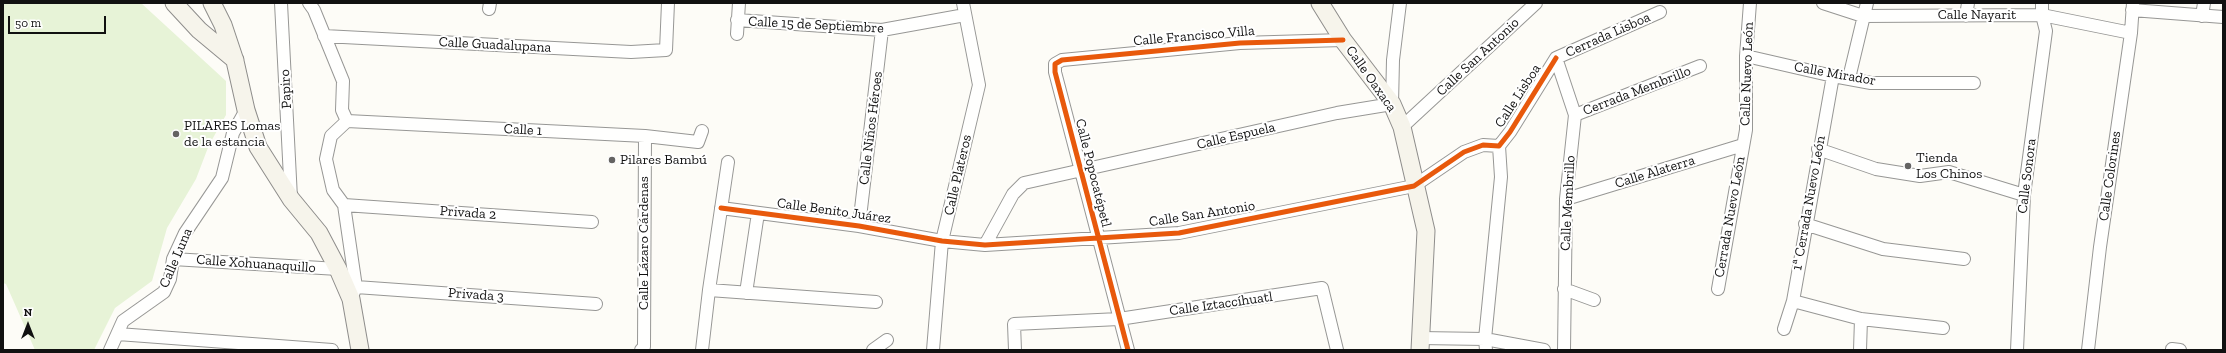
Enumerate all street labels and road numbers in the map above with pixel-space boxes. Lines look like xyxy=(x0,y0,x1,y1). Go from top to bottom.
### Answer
street label: Calle Nayarit xyxy=(1938,7,2016,23)
street label: Cerrada Lisboa xyxy=(1563,9,1653,61)
street label: Calle 15 de Septiembre xyxy=(748,13,884,37)
street label: Calle San Antonio xyxy=(1433,14,1523,100)
street label: Calle Francisco Villa xyxy=(1133,22,1255,50)
street label: Calle Nuevo León xyxy=(1737,22,1757,126)
street label: Calle Guadalupana xyxy=(438,34,552,56)
street label: Calle Oaxaca xyxy=(1342,43,1400,115)
street label: Calle Mirador xyxy=(1793,59,1877,89)
street label: Calle Lisboa xyxy=(1491,61,1545,131)
street label: Cerrada Membrillo xyxy=(1581,63,1693,119)
street label: Papiro xyxy=(277,69,295,109)
street label: Calle Niños Héroes xyxy=(856,70,886,186)
street label: Calle Popocatépetl xyxy=(1071,117,1115,229)
street label: Calle Espuela xyxy=(1195,119,1277,153)
street label: Calle 1 xyxy=(503,121,543,139)
street label: Calle Colorines xyxy=(2095,130,2125,222)
street label: Calle Plateros xyxy=(941,133,975,217)
street label: 1ª Cerrada Nuevo León xyxy=(1789,134,1829,272)
street label: Calle Sonora xyxy=(2014,138,2040,214)
street label: Calle Alaterra xyxy=(1613,152,1697,192)
street label: Calle Membrillo xyxy=(1557,155,1579,251)
street label: Cerrada Nuevo León xyxy=(1711,155,1749,279)
street label: Calle Lázaro Cárdenas xyxy=(636,176,652,310)
street label: Calle Benito Juárez xyxy=(776,195,892,227)
street label: Calle San Antonio xyxy=(1148,197,1256,231)
street label: Privada 2 xyxy=(439,203,497,223)
street label: Calle Luna xyxy=(156,226,196,290)
street label: Calle Xohuanaquillo xyxy=(196,251,316,277)
street label: Privada 3 xyxy=(447,285,505,305)
street label: Calle Iztaccíhuatl xyxy=(1168,288,1274,320)

